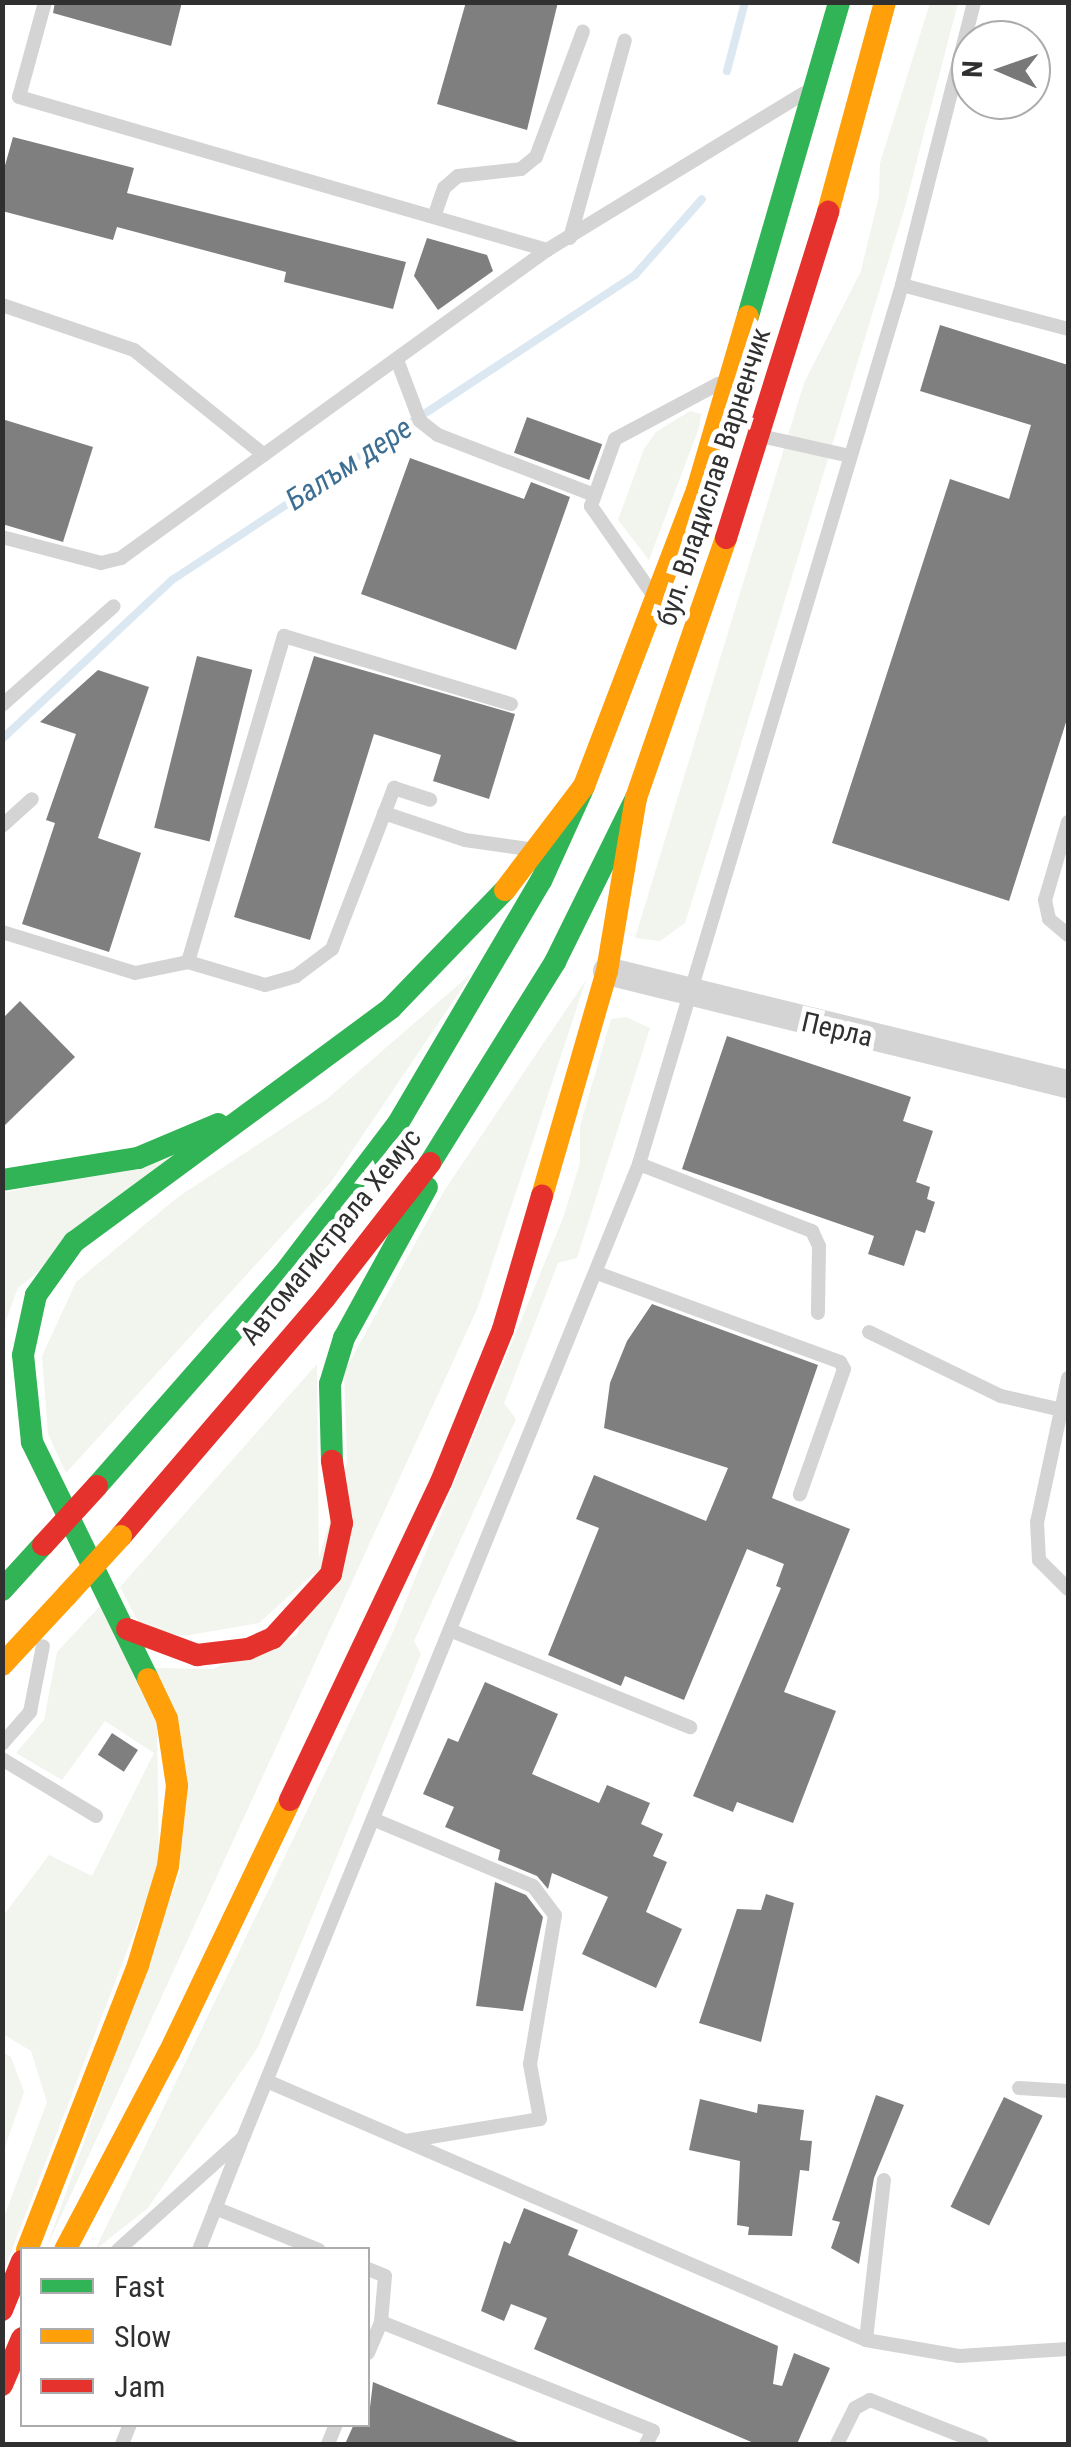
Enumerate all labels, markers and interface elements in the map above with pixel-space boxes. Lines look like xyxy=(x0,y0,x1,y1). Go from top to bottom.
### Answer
north arrow xyxy=(951,20,1051,120)
text: N xyxy=(956,60,989,78)
street label: бул. Владислав Варненчик xyxy=(650,324,778,630)
water label: Балъм дере xyxy=(279,410,419,518)
street label: Перла xyxy=(798,1006,876,1054)
street label: Автомагистрала Хемус xyxy=(233,1122,429,1352)
legend xyxy=(20,2247,370,2427)
text: Fast xyxy=(114,2269,165,2304)
text: Slow xyxy=(114,2319,171,2354)
text: Jam xyxy=(114,2369,165,2404)

